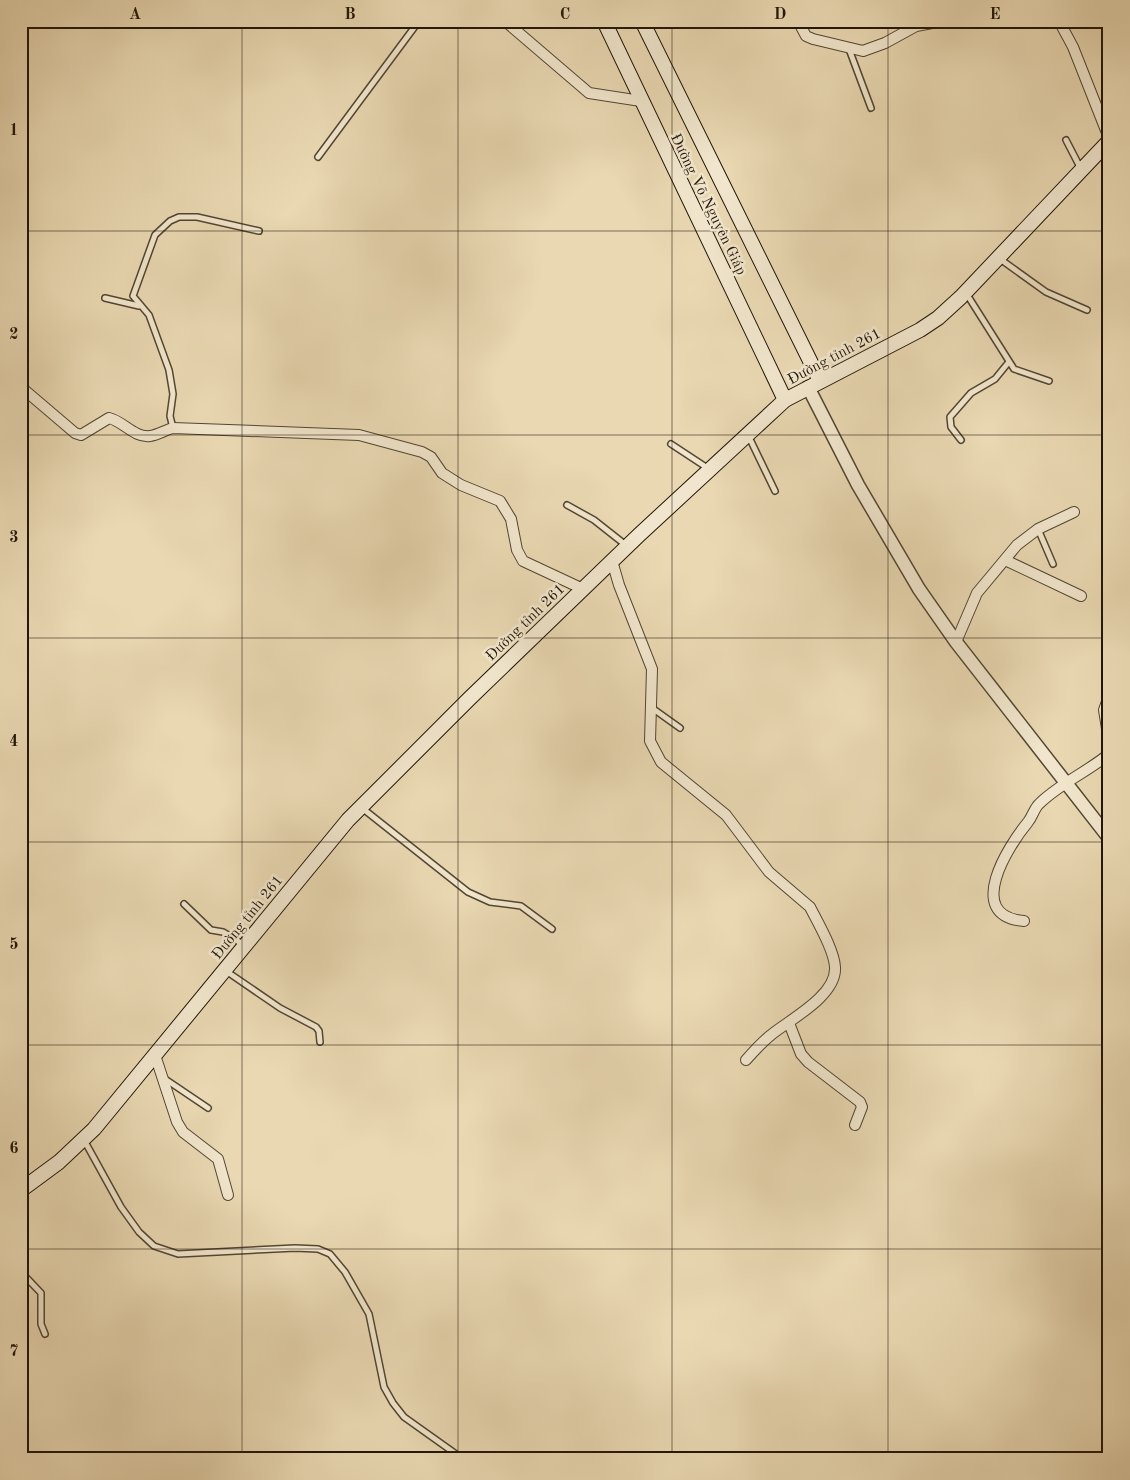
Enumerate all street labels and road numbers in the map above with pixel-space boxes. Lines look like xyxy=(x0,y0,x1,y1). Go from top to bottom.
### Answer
street label: Đường Võ Nguyên Giáp xyxy=(667,132,749,278)
street label: Đường tỉnh 261 xyxy=(786,326,884,388)
street label: Đường tỉnh 261 xyxy=(484,582,568,664)
street label: Đường tỉnh 261 xyxy=(210,873,286,963)

